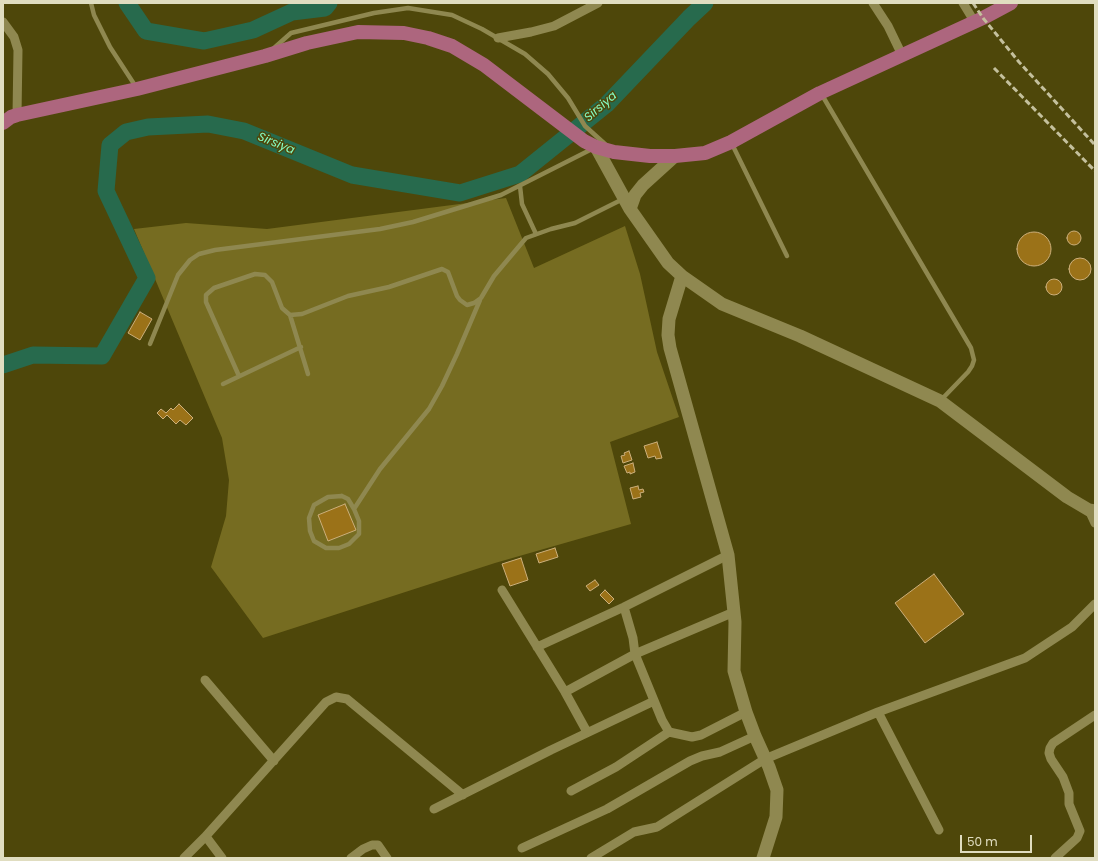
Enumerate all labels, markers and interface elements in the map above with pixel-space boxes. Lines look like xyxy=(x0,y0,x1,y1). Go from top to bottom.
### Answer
water label: Sirsiya xyxy=(582,89,620,125)
water label: Sirsiya xyxy=(255,130,297,158)
scale bar xyxy=(962,827,1034,853)
text: 50 m xyxy=(967,833,998,850)

